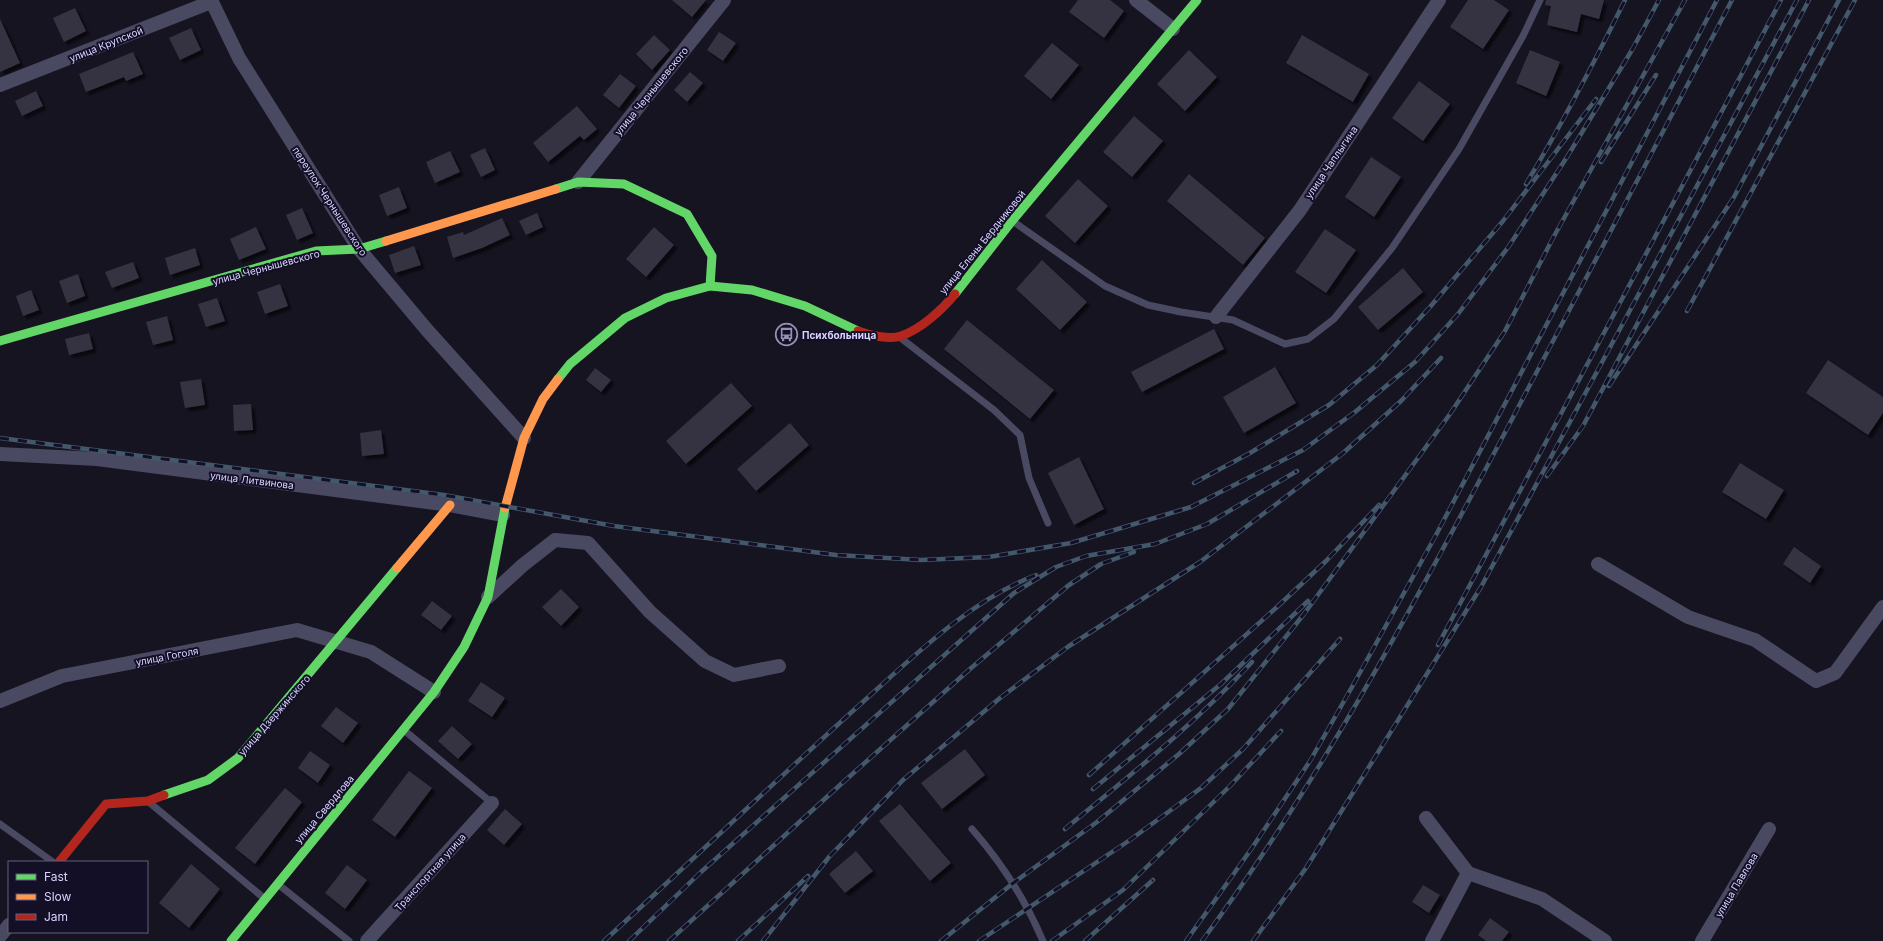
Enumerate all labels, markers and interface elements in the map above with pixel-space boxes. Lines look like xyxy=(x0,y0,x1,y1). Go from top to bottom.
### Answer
street label: улица Крупской xyxy=(67,24,145,64)
street label: улица Чернышевского xyxy=(612,44,690,138)
street label: улица Чаплыгина xyxy=(1302,123,1360,201)
street label: переулок Чернышевского xyxy=(290,144,370,258)
street label: улица Елены Бердниковой xyxy=(936,188,1028,296)
street label: улица Чернышевского xyxy=(211,247,321,287)
bus stop icon: Психбольница xyxy=(773,322,799,348)
place label: Психбольница xyxy=(802,329,877,341)
street label: улица Литвинова xyxy=(209,469,295,491)
street label: улица Гоголя xyxy=(135,644,199,668)
street label: улица Дзержинского xyxy=(236,672,312,758)
street label: улица Свердлова xyxy=(292,772,356,846)
street label: Транспортная улица xyxy=(392,831,468,913)
street label: улица Павлова xyxy=(1712,851,1760,919)
legend xyxy=(8,861,148,933)
text: Fast xyxy=(44,869,68,884)
text: Slow xyxy=(44,889,72,904)
text: Jam xyxy=(44,909,68,924)

